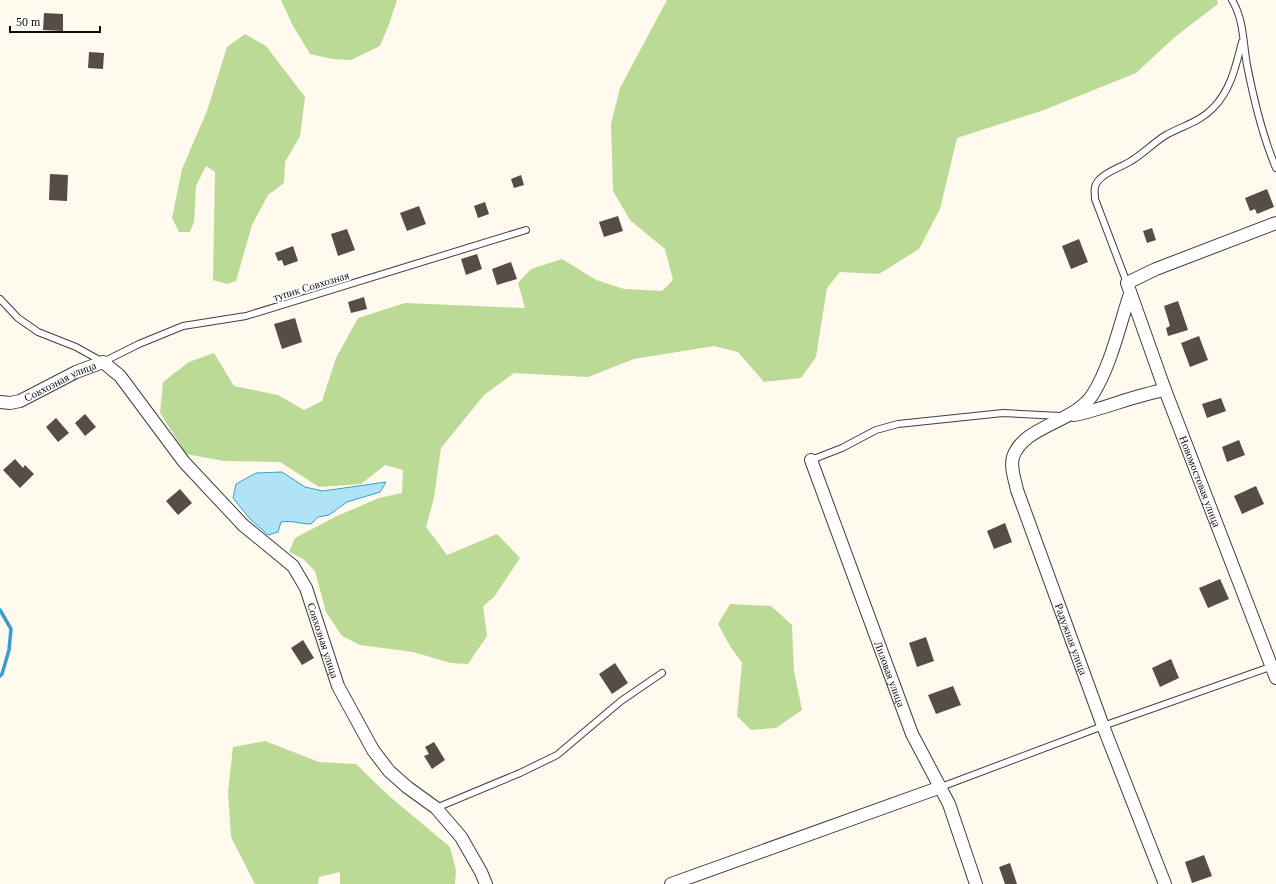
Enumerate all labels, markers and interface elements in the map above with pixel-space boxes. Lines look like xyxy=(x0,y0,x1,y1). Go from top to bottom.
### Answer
scale bar xyxy=(10,8,100,34)
text: 50 m xyxy=(16,15,41,29)
street label: тупик Совхозная xyxy=(272,269,350,303)
street label: Совхозная улица xyxy=(22,359,98,404)
street label: Новомостовая улица xyxy=(1177,434,1223,529)
street label: Совхозная улица xyxy=(305,601,341,680)
street label: Радужная улица xyxy=(1053,602,1090,677)
street label: Лиловая улица xyxy=(872,639,908,709)

